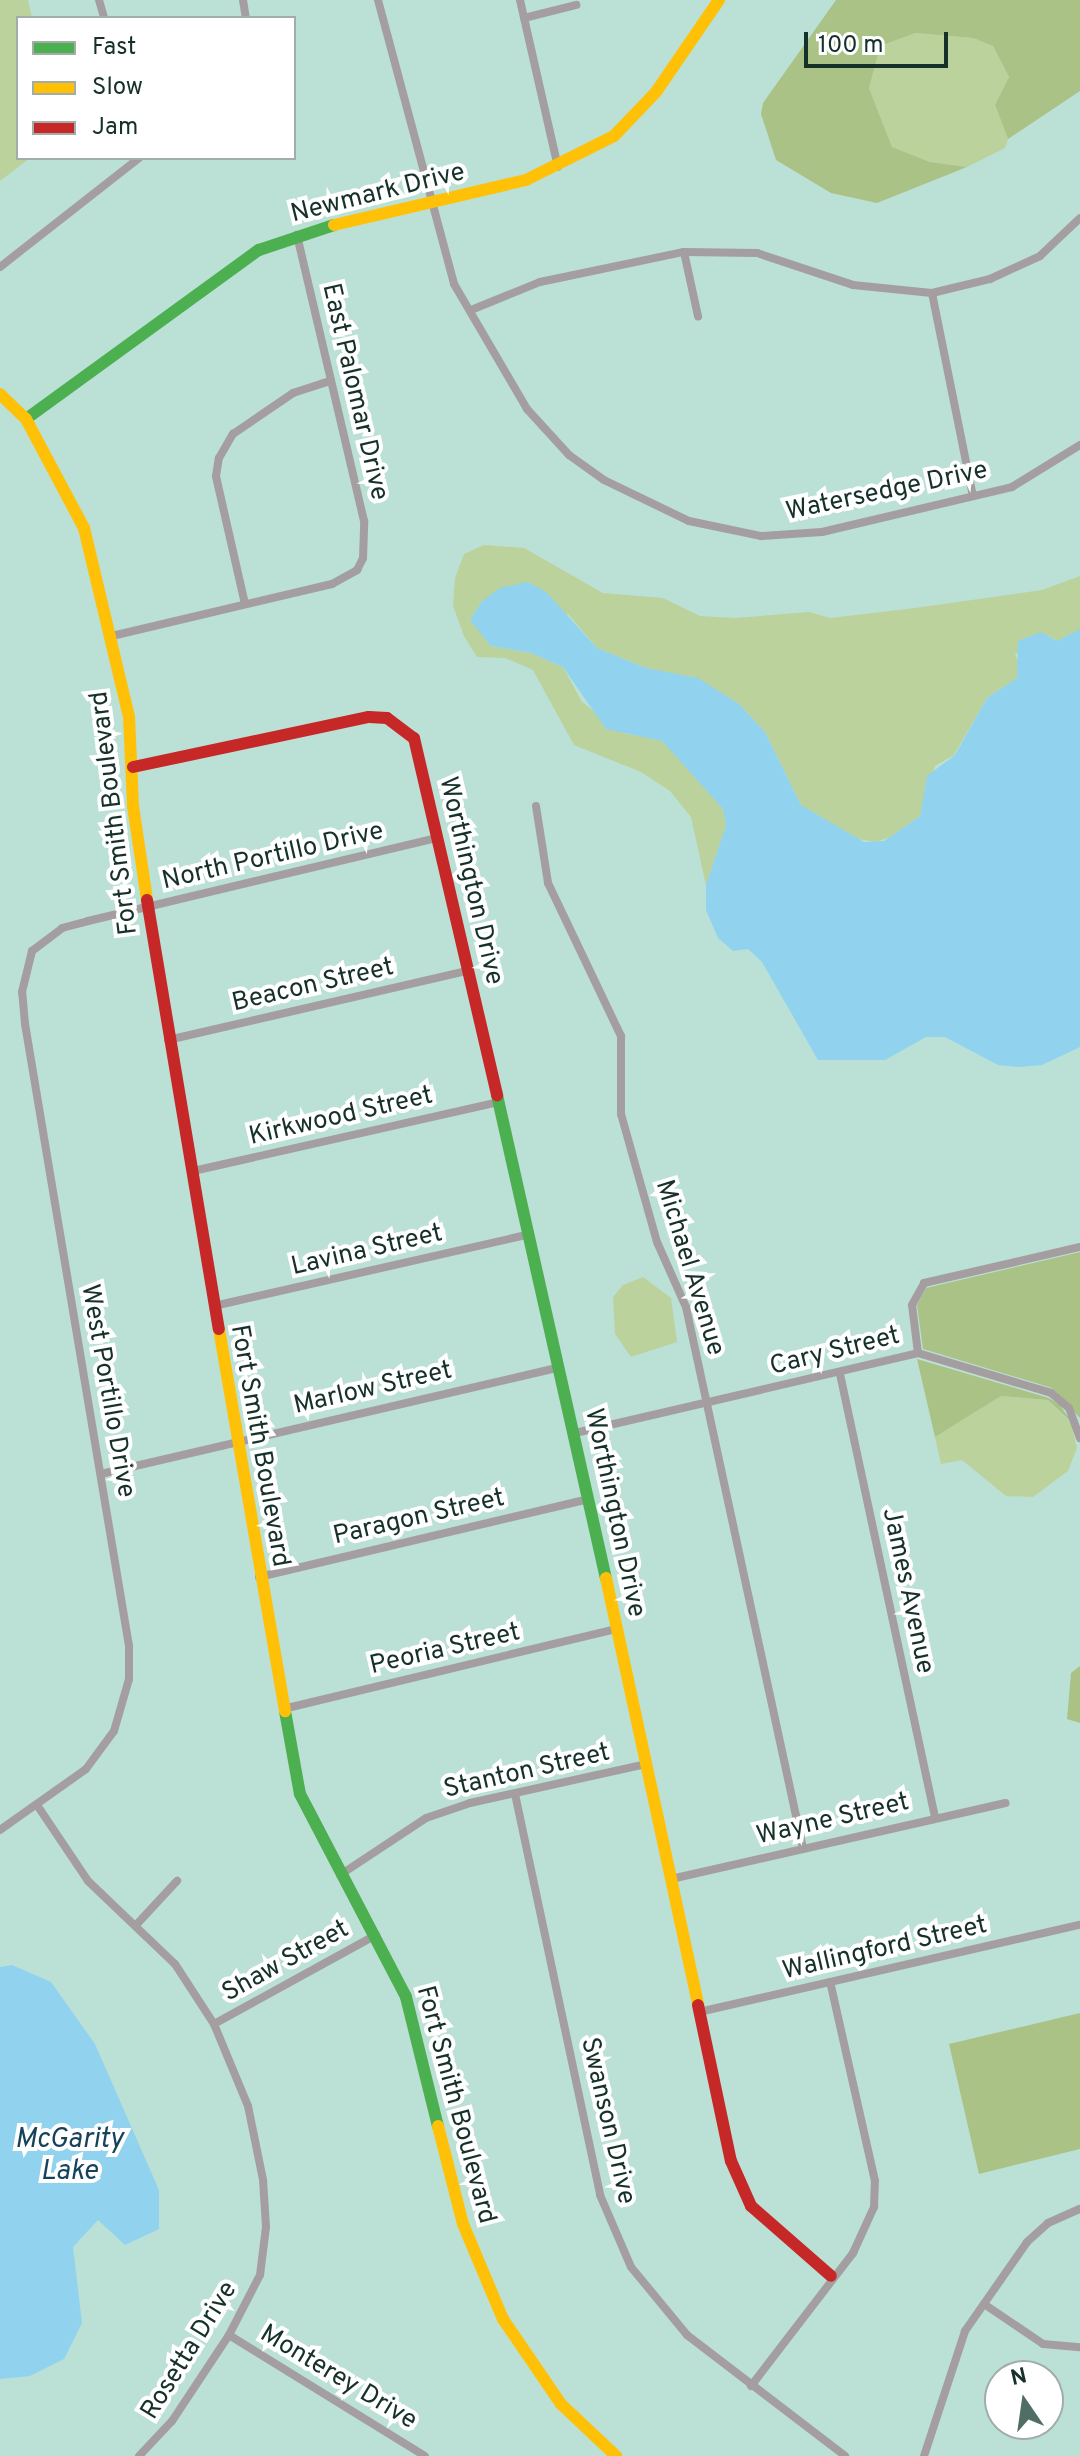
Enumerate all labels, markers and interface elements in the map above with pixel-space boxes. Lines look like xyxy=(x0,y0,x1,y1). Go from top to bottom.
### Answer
legend xyxy=(16,16,296,160)
scale bar xyxy=(808,16,952,66)
text: 100 m xyxy=(818,31,884,61)
text: Fast xyxy=(92,33,136,63)
text: Slow xyxy=(92,73,143,103)
text: Jam xyxy=(92,113,138,143)
street label: Newmark Drive xyxy=(288,157,468,231)
street label: East Palomar Drive xyxy=(314,280,394,504)
street label: Watersedge Drive xyxy=(783,455,991,529)
street label: Fort Smith Boulevard xyxy=(85,689,145,937)
street label: Worthington Drive xyxy=(431,774,509,988)
street label: North Portillo Drive xyxy=(159,816,387,898)
street label: Beacon Street xyxy=(229,952,397,1020)
street label: Kirkwood Street xyxy=(246,1081,436,1153)
street label: Michael Avenue xyxy=(647,1176,731,1360)
street label: Lavina Street xyxy=(288,1218,446,1284)
street label: West Portillo Drive xyxy=(73,1282,141,1500)
street label: Cary Street xyxy=(767,1321,903,1383)
street label: Fort Smith Boulevard xyxy=(222,1323,296,1569)
street label: Marlow Street xyxy=(291,1356,455,1422)
street label: Worthington Drive xyxy=(577,1406,651,1620)
street label: Paragon Street xyxy=(330,1483,508,1553)
street label: James Avenue xyxy=(874,1505,940,1677)
street label: Peoria Street xyxy=(367,1618,523,1682)
street label: Stanton Street xyxy=(441,1738,613,1806)
street label: Wayne Street xyxy=(754,1787,912,1853)
street label: Wallingford Street xyxy=(780,1910,990,1988)
street label: Shaw Street xyxy=(217,1914,355,2010)
street label: Fort Smith Boulevard xyxy=(408,1983,502,2227)
street label: Swanson Drive xyxy=(573,2035,641,2207)
water label: McGarity Lake xyxy=(15,2123,123,2189)
street label: Rosetta Drive xyxy=(135,2276,245,2426)
street label: Monterey Drive xyxy=(254,2319,422,2437)
north arrow xyxy=(984,2360,1064,2440)
text: N xyxy=(1008,2363,1030,2393)

